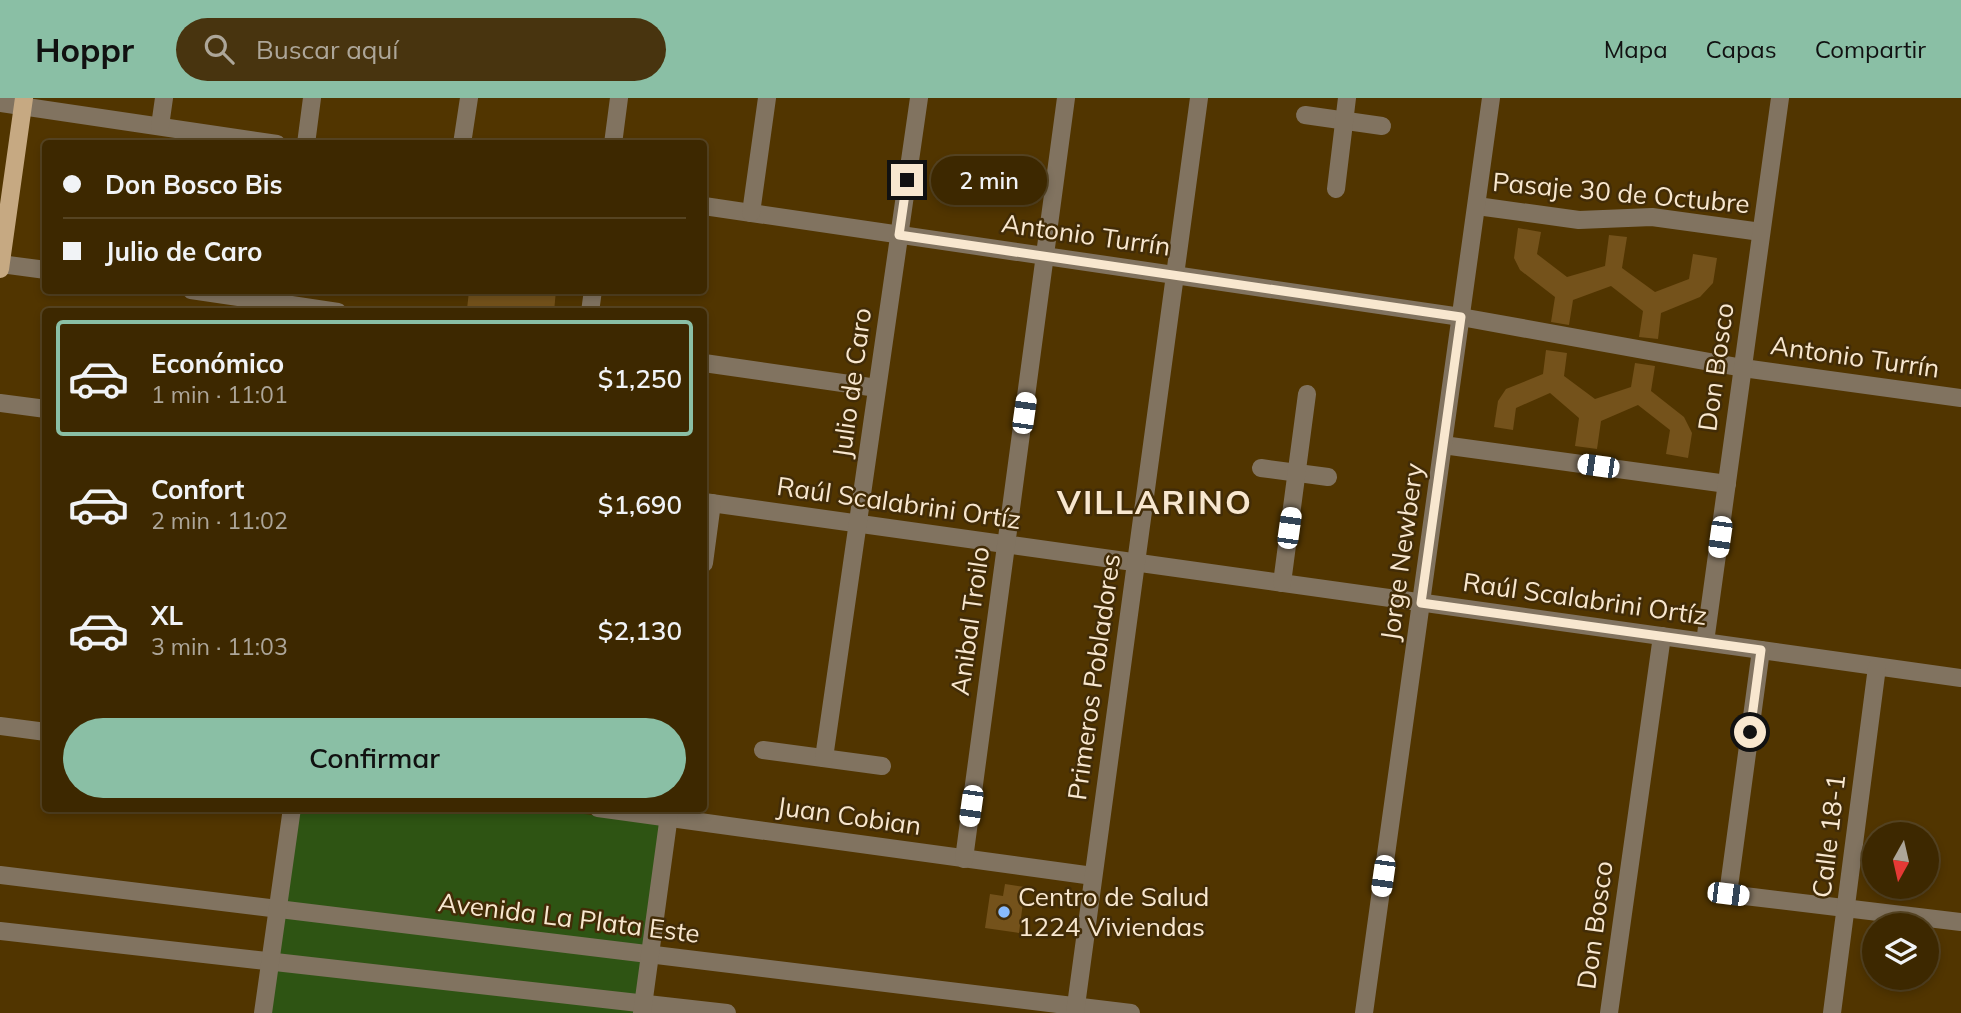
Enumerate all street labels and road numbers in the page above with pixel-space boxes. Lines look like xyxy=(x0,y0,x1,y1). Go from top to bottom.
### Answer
street label: Pasaje 30 de Octubre xyxy=(1491,165,1751,220)
street label: Antonio Turrín xyxy=(999,206,1173,263)
street label: Don Bosco xyxy=(1690,301,1741,433)
street label: Julio de Caro xyxy=(825,306,878,460)
street label: Antonio Turrín xyxy=(1768,328,1942,385)
street label: Jorge Newbery xyxy=(1373,461,1430,643)
street label: Raúl Scalabrini Ortíz xyxy=(775,469,1023,536)
street label: Anibal Troilo xyxy=(943,544,996,697)
street label: Primeros Pobladores xyxy=(1060,552,1127,802)
street label: Raúl Scalabrini Ortíz xyxy=(1461,565,1709,632)
street label: Calle 18-1 xyxy=(1805,772,1852,900)
street label: Juan Cobian xyxy=(775,789,923,842)
street label: Don Bosco xyxy=(1569,859,1620,991)
street label: Avenida La Plata Este xyxy=(436,885,702,950)

